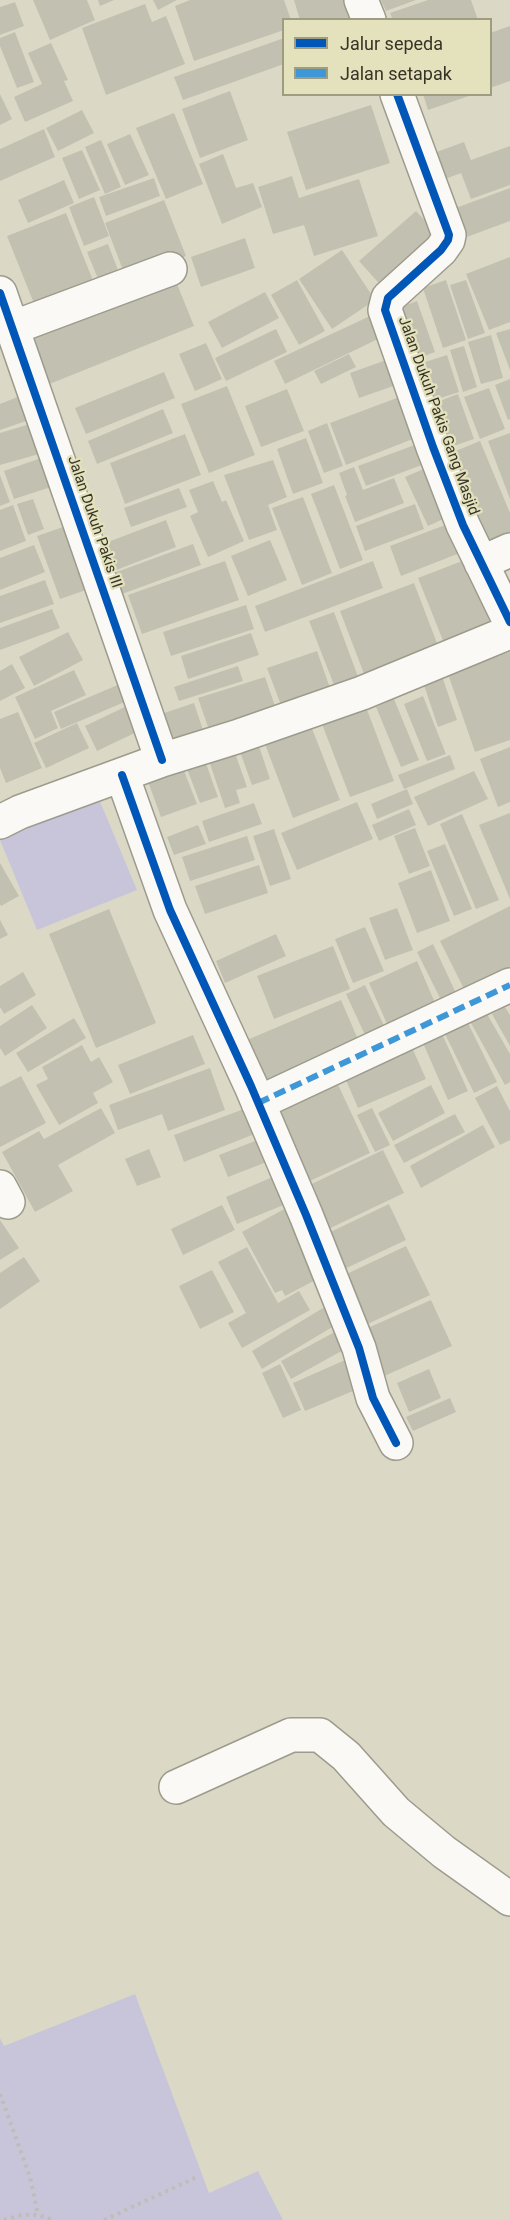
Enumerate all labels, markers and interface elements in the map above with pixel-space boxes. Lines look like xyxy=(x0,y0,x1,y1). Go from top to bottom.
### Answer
legend xyxy=(282,18,492,96)
text: Jalur sepeda xyxy=(340,33,443,54)
text: Jalan setapak xyxy=(340,63,452,84)
street label: Jalan Dukuh Pakis Gang Masjid xyxy=(394,314,482,518)
street label: Jalan Dukuh Pakis III xyxy=(63,453,125,591)

